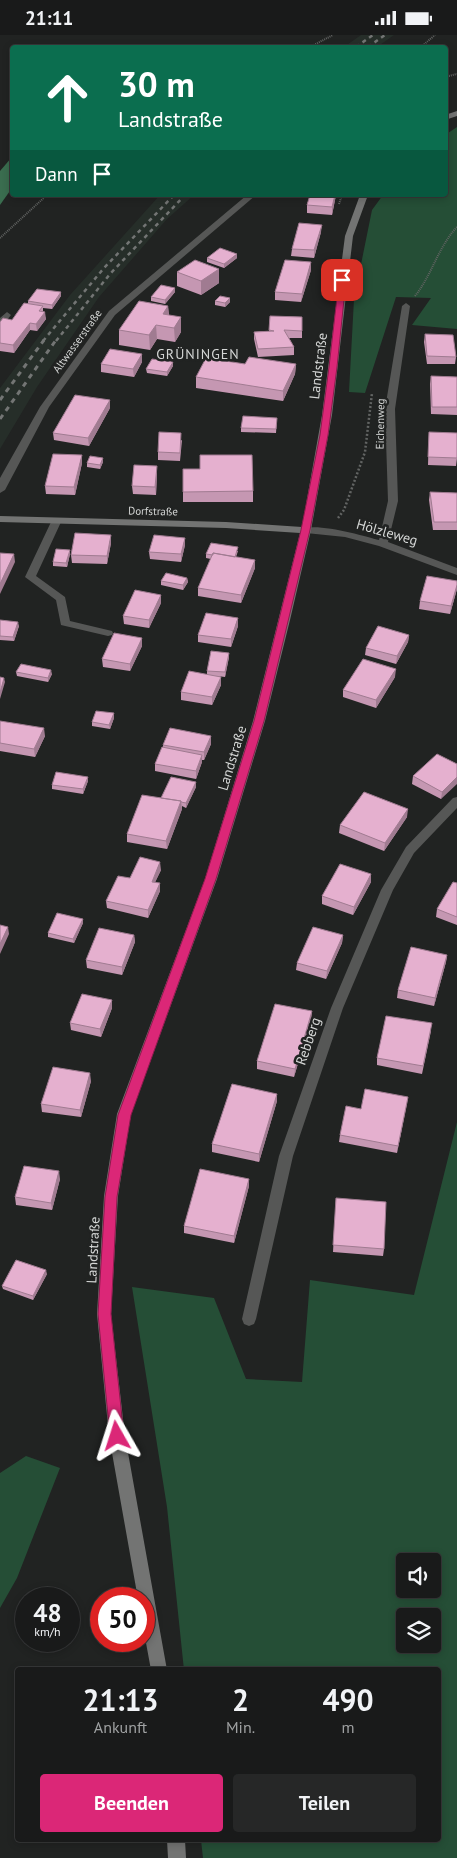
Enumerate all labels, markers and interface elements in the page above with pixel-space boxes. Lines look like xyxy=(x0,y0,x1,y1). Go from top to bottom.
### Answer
text: 21:11 xyxy=(25,6,73,30)
text: 30 m xyxy=(118,61,195,107)
icon: ahead xyxy=(35,65,100,130)
text: Landstraße xyxy=(118,105,223,133)
icon: arrive xyxy=(88,160,116,188)
text: Dann xyxy=(35,162,78,186)
pin xyxy=(321,259,363,301)
icon: arrive xyxy=(328,266,356,294)
street label: Altwasserstraße xyxy=(49,306,105,376)
street label: Landstraße xyxy=(305,332,331,400)
district label: GRÜNINGEN xyxy=(156,345,240,363)
street label: Eichenweg xyxy=(373,398,387,450)
street label: Dorfstraße xyxy=(128,504,179,518)
street label: Hölzleweg xyxy=(354,515,420,549)
street label: Landstraße xyxy=(214,723,250,793)
street label: Rebberg xyxy=(291,1015,325,1067)
street label: Landstraße xyxy=(82,1216,104,1284)
position arrow xyxy=(90,1409,142,1461)
map controls xyxy=(396,1553,441,1653)
button: sound xyxy=(396,1553,441,1598)
speed limit sign: 50 xyxy=(90,1587,155,1652)
text: 48 xyxy=(33,1597,62,1629)
button: layers xyxy=(396,1608,441,1653)
text: km/h xyxy=(34,1624,61,1639)
text: 21:13 xyxy=(82,1680,159,1719)
text: 2 xyxy=(232,1680,249,1719)
text: 490 xyxy=(323,1680,374,1719)
text: Ankunft xyxy=(94,1717,147,1737)
text: Min. xyxy=(226,1717,255,1737)
text: m xyxy=(342,1717,355,1737)
button: Beenden xyxy=(40,1774,223,1832)
button: Teilen xyxy=(233,1774,416,1832)

